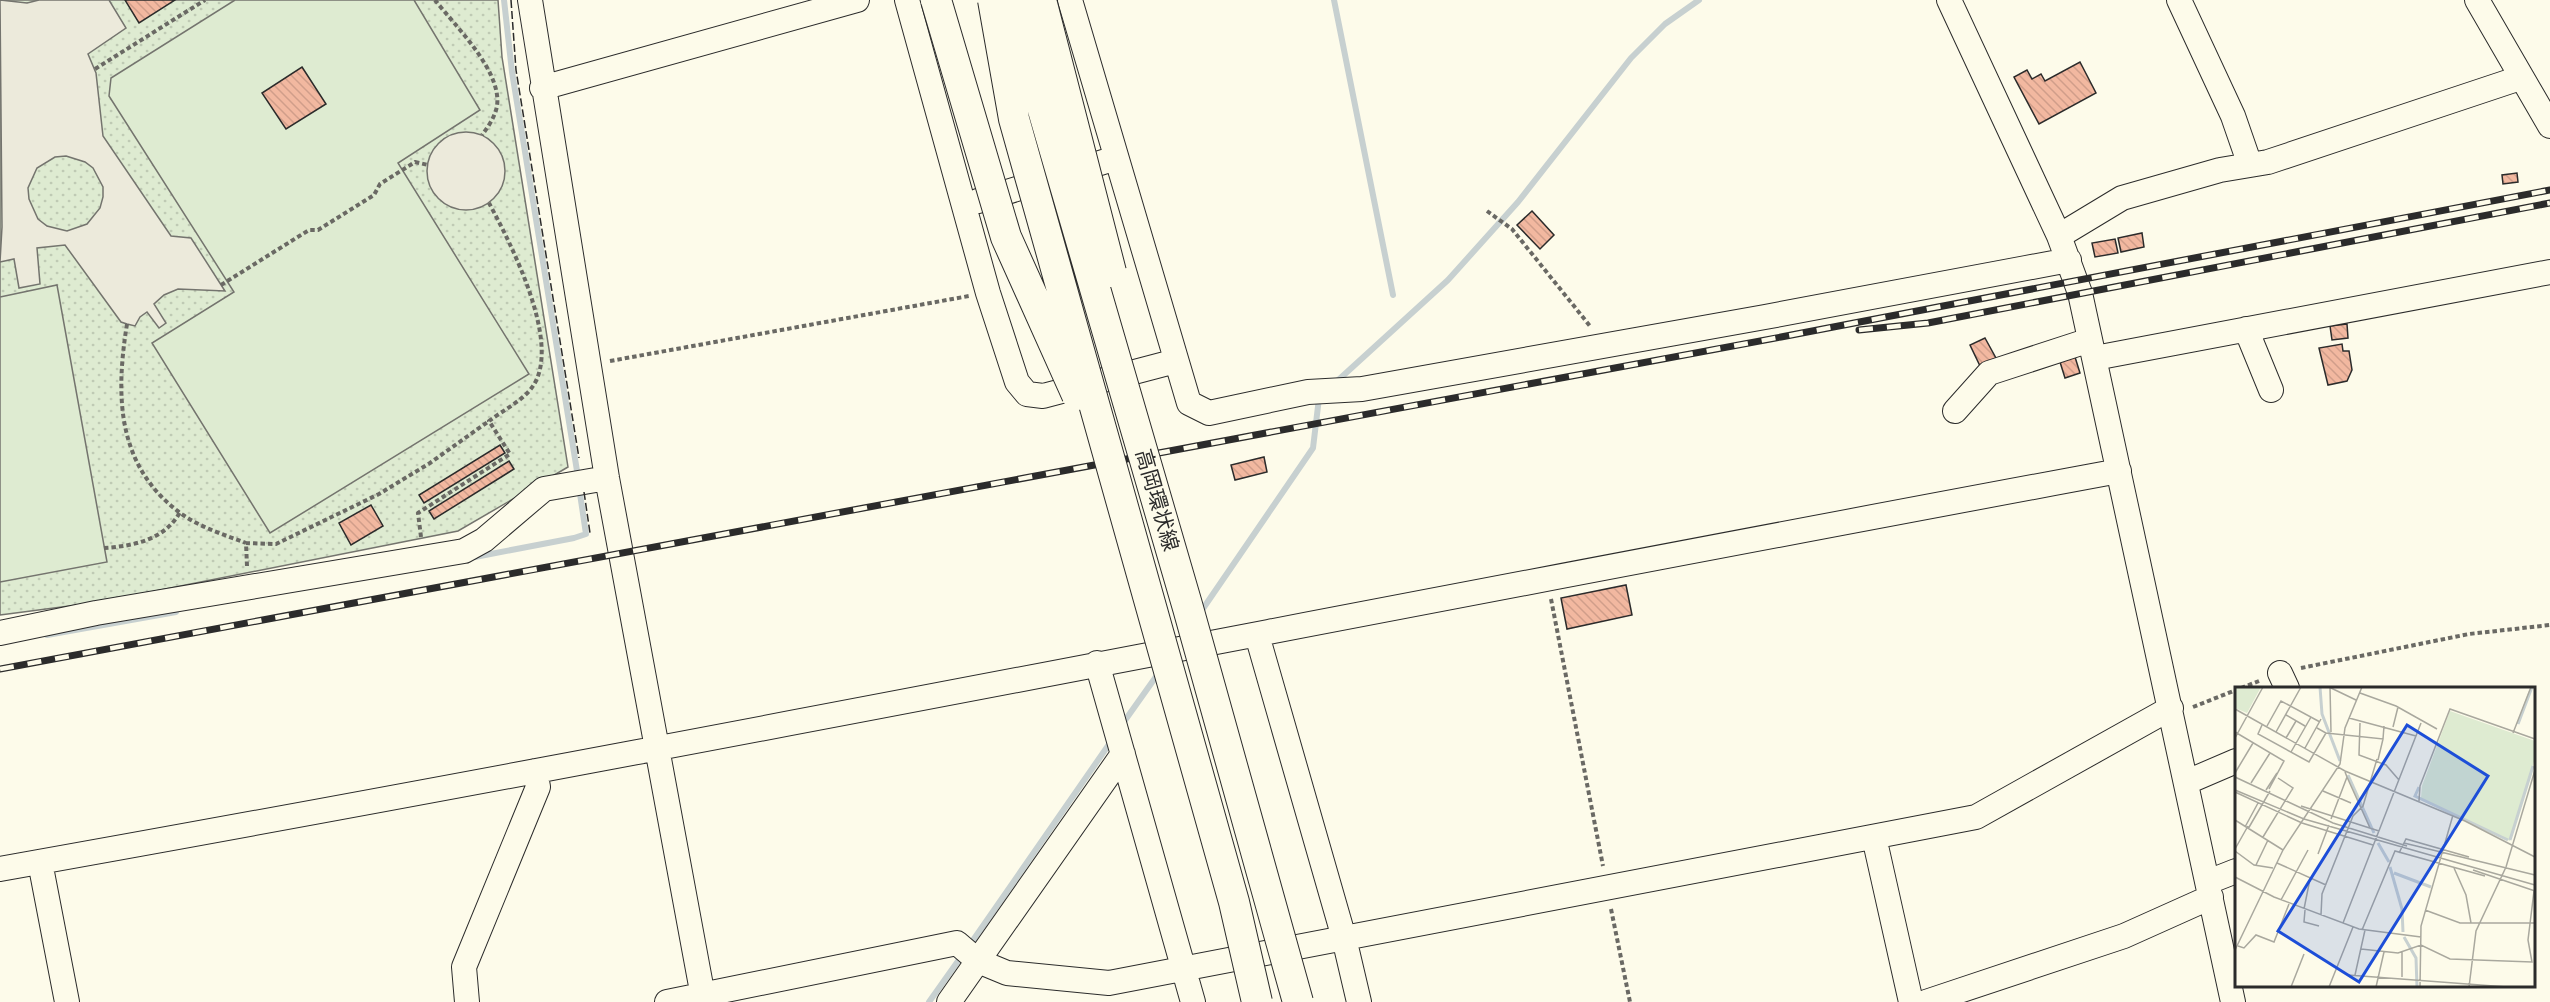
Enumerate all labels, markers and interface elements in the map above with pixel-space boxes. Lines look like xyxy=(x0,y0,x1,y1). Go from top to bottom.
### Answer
street label: 高岡環状線 xyxy=(1131,446,1183,554)
inset map xyxy=(2235,687,2535,987)

